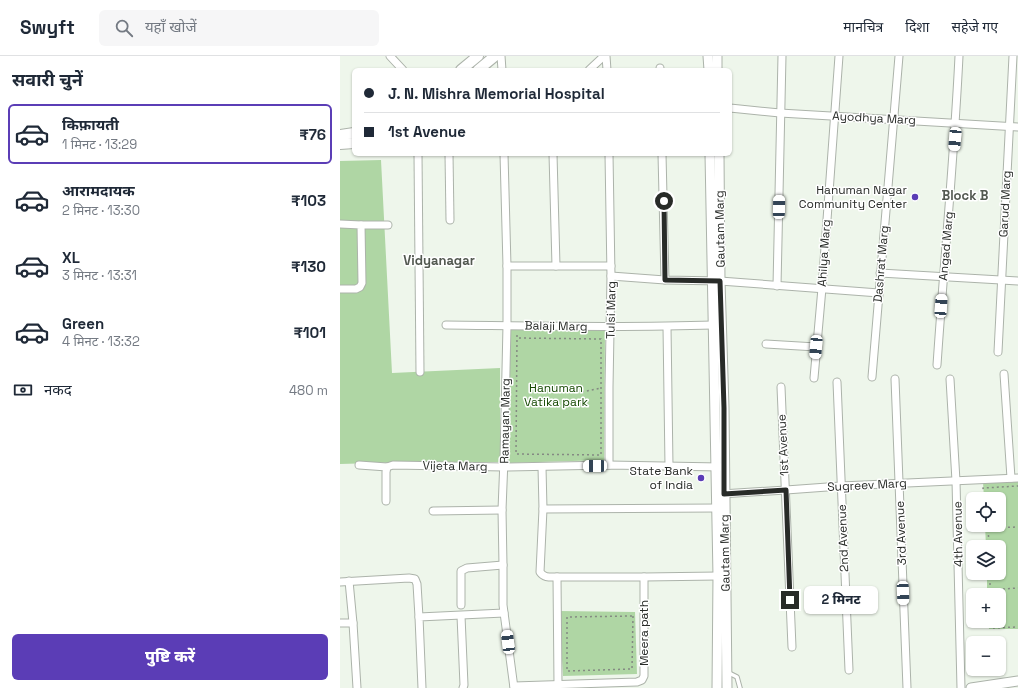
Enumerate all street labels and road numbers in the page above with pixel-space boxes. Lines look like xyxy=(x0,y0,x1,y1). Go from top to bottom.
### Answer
street label: Ayodhya Marg xyxy=(832,108,916,128)
street label: Garud Marg xyxy=(995,170,1015,238)
street label: Gautam Marg xyxy=(711,190,729,268)
street label: Angad Marg xyxy=(935,211,957,281)
street label: Ahilya Marg xyxy=(814,219,834,287)
street label: Dashrat Marg xyxy=(870,225,892,303)
street label: Tulsi Marg xyxy=(602,281,620,339)
street label: Balaji Marg xyxy=(524,317,588,335)
street label: Ramayan Marg xyxy=(496,378,514,464)
street label: 1st Avenue xyxy=(773,414,793,476)
street label: Vijeta Marg xyxy=(422,457,488,475)
street label: Sugreev Marg xyxy=(827,475,907,495)
street label: 3rd Avenue xyxy=(892,500,910,566)
street label: 4th Avenue xyxy=(949,501,967,567)
street label: 2nd Avenue xyxy=(834,504,852,572)
street label: Gautam Marg xyxy=(716,514,734,592)
street label: Meera path xyxy=(636,600,652,666)

